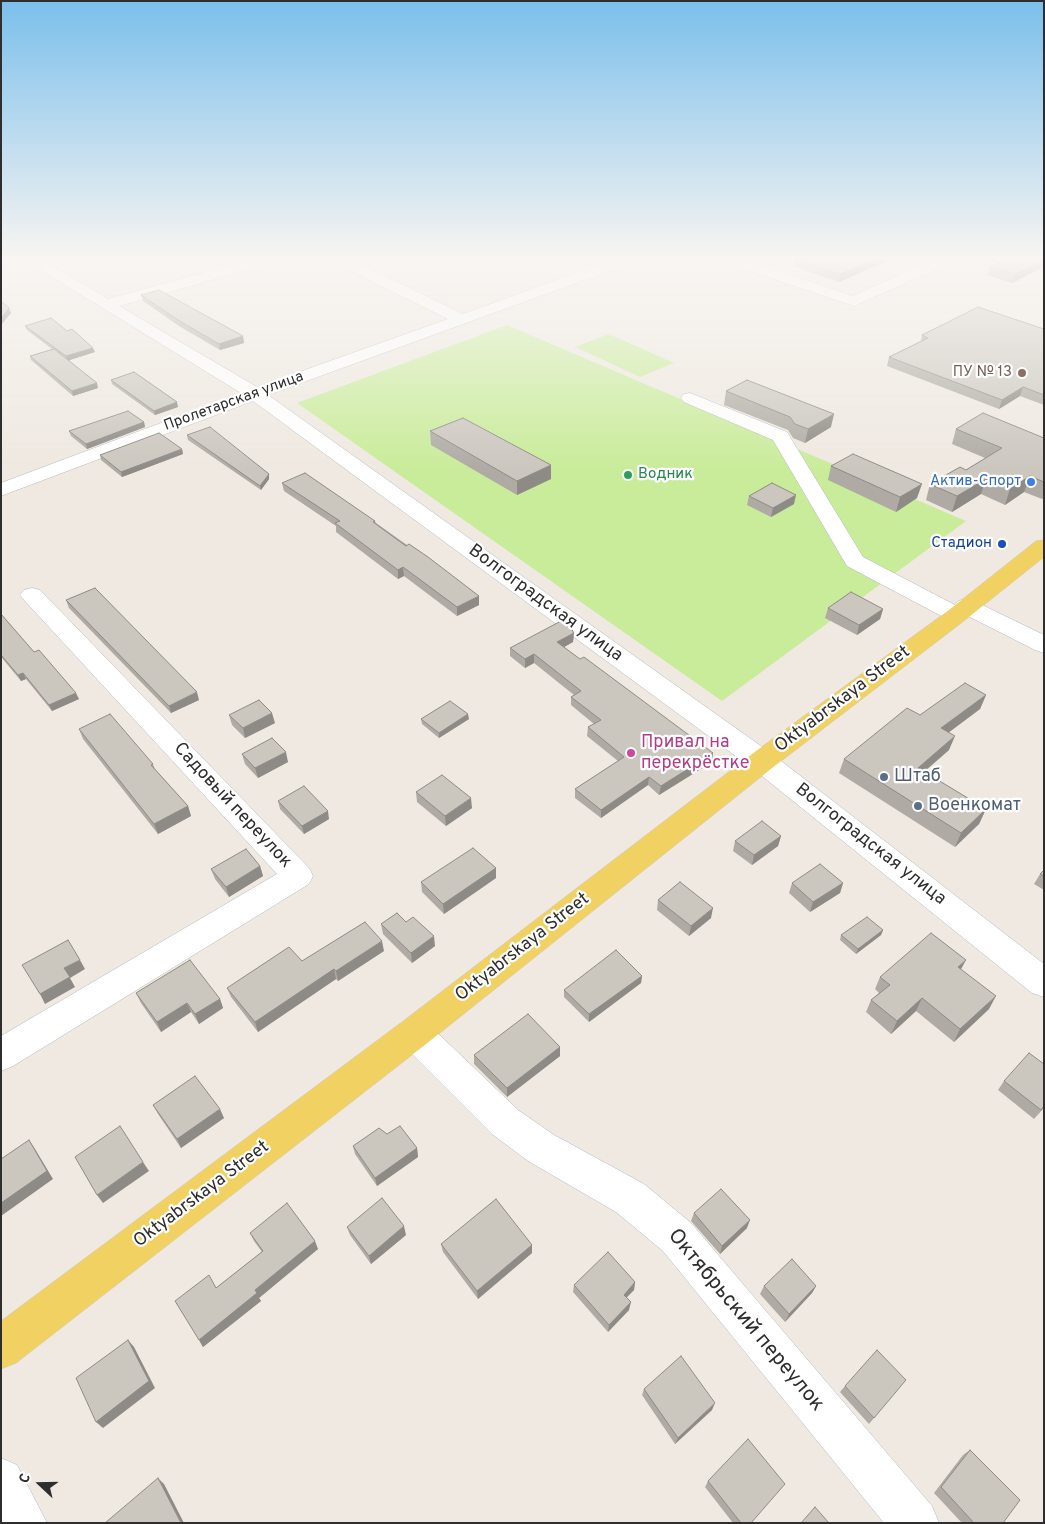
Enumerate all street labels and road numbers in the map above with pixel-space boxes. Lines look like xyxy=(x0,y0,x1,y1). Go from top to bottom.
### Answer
street label: Пролетарская улица xyxy=(162,368,306,436)
street label: Волгоградская улица xyxy=(464,541,626,667)
street label: Oktyabrskaya Street xyxy=(771,642,915,758)
street label: Садовый переулок xyxy=(168,739,296,873)
street label: Волгоградская улица xyxy=(790,779,950,911)
street label: Oktyabrskaya Street xyxy=(452,889,594,1007)
street label: Oktyabrskaya Street xyxy=(130,1137,274,1253)
street label: Октябрьский переулок xyxy=(661,1225,829,1417)

